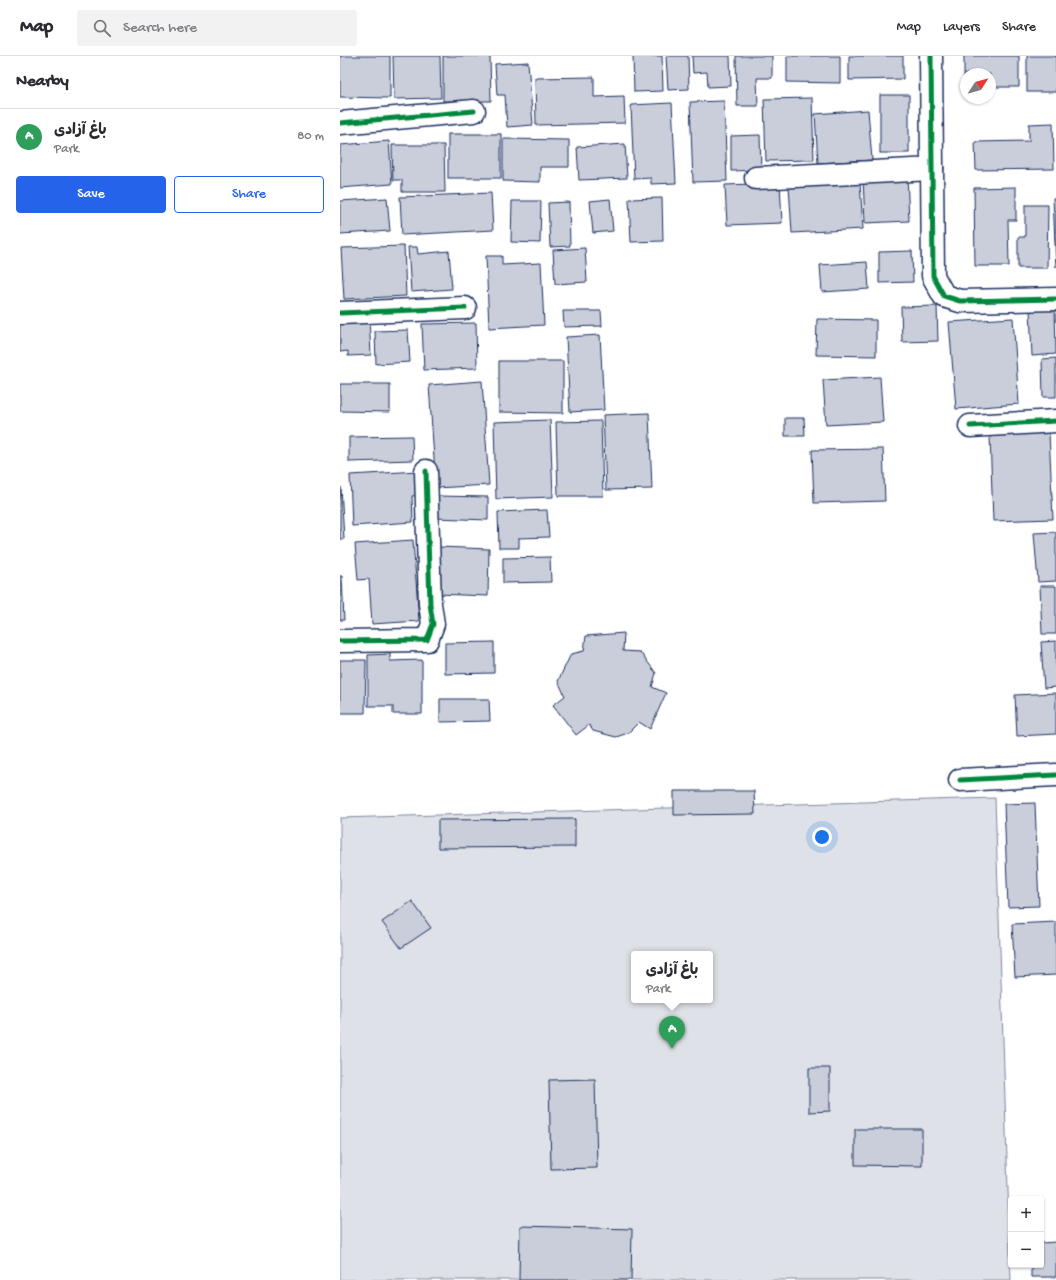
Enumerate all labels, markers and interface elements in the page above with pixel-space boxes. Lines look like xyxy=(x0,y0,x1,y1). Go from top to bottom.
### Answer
search box xyxy=(77,10,357,46)
text: Map xyxy=(20,16,53,39)
icon: search xyxy=(91,17,113,39)
text: Search here xyxy=(123,19,197,37)
text: Map xyxy=(897,19,921,36)
text: Layers xyxy=(943,19,980,36)
text: Share xyxy=(1002,19,1036,36)
north arrow xyxy=(960,68,996,104)
text: Nearby xyxy=(16,72,69,92)
text: باغ آزادی xyxy=(54,122,107,140)
text: A xyxy=(25,129,33,144)
text: 80 m xyxy=(297,129,324,144)
text: Park xyxy=(54,142,79,157)
button: Save xyxy=(16,176,166,213)
button: Share xyxy=(174,176,324,213)
your location xyxy=(812,827,832,847)
popup xyxy=(631,951,713,1003)
text: باغ آزادی xyxy=(646,962,698,980)
text: Park xyxy=(646,982,670,997)
pin: A xyxy=(659,1016,685,1049)
map controls xyxy=(1008,1196,1044,1268)
button: + xyxy=(1008,1196,1044,1232)
button: − xyxy=(1008,1232,1044,1268)

